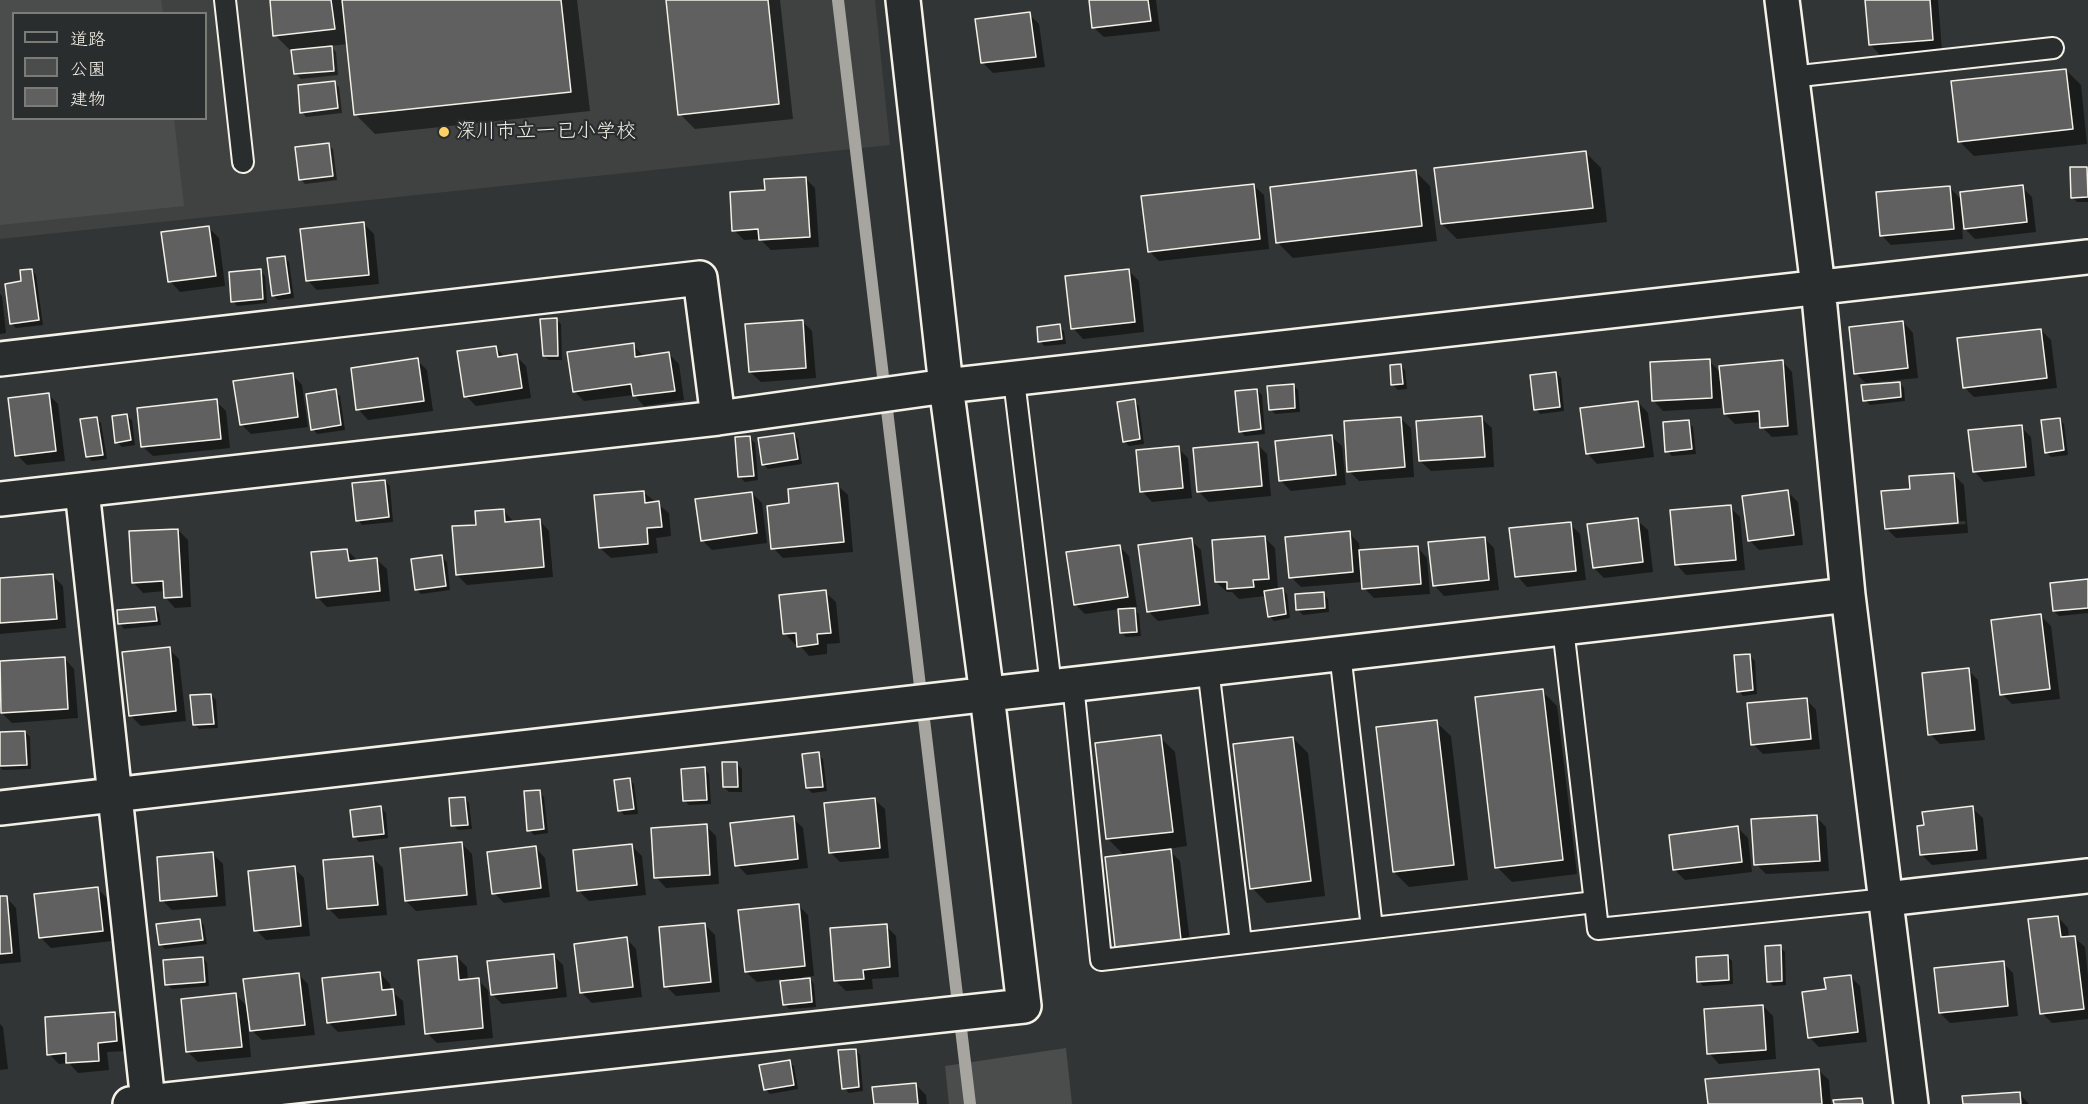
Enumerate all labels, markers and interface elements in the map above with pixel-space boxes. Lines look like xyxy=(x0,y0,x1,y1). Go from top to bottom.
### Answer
legend xyxy=(12,12,207,120)
text: 道路 xyxy=(70,26,106,51)
text: 公園 xyxy=(70,56,106,81)
text: 建物 xyxy=(70,86,106,111)
place label: 深川市立一已小学校 xyxy=(456,120,636,144)
marker: 深川市立一已小学校 xyxy=(437,125,451,139)

